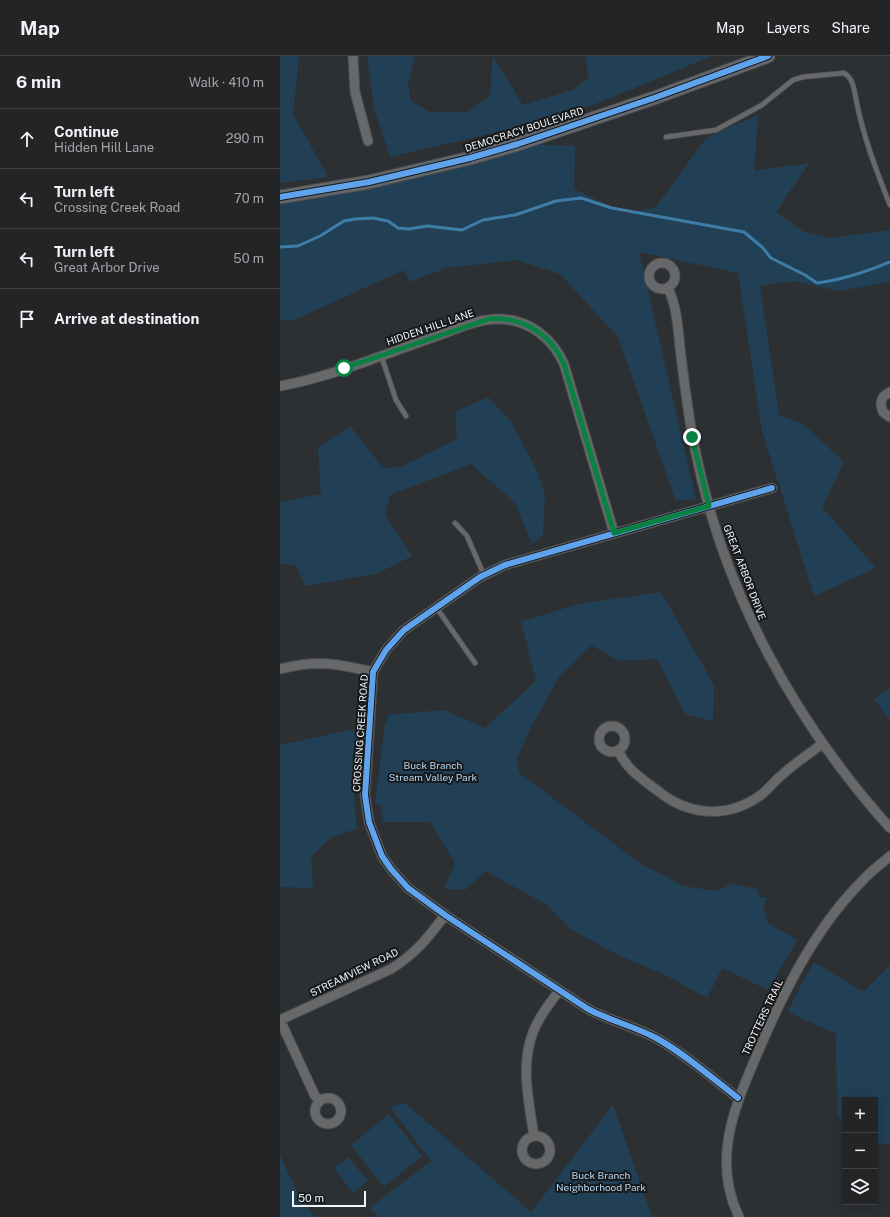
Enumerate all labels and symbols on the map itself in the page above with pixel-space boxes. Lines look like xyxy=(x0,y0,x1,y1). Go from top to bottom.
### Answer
street label: DEMOCRACY BOULEVARD xyxy=(463,104,585,154)
street label: HIDDEN HILL LANE xyxy=(385,306,475,348)
route start xyxy=(335,359,353,377)
route end xyxy=(683,428,701,446)
street label: GREAT ARBOR DRIVE xyxy=(721,523,769,621)
street label: CROSSING CREEK ROAD xyxy=(350,674,370,792)
park label: Buck Branch Stream Valley Park xyxy=(389,759,478,783)
street label: STREAMVIEW ROAD xyxy=(308,945,400,999)
street label: TROTTERS TRAIL xyxy=(739,977,785,1057)
park label: Buck Branch Neighborhood Park xyxy=(556,1169,646,1193)
scale bar xyxy=(292,1189,366,1208)

